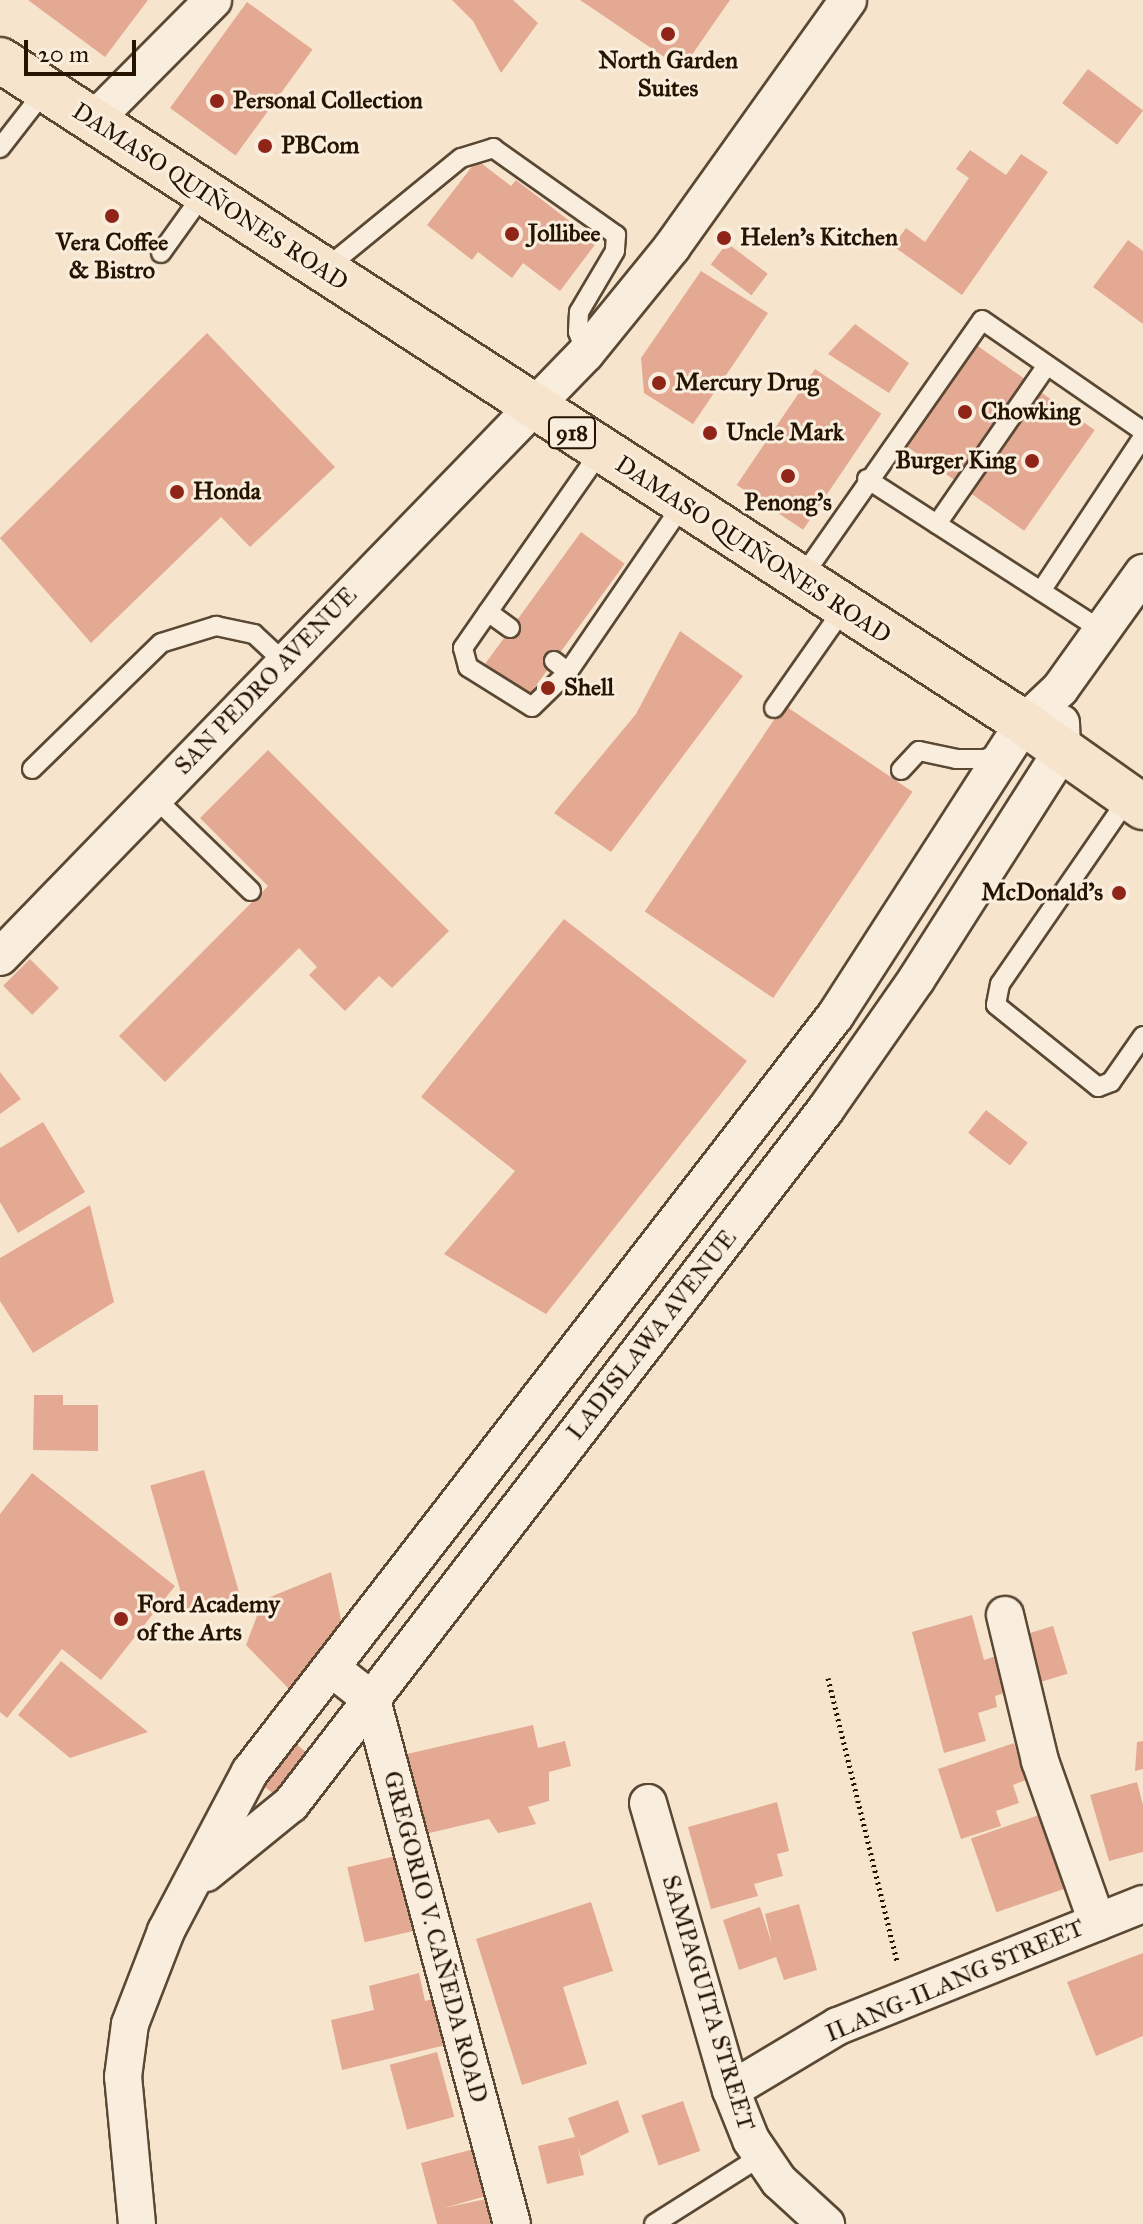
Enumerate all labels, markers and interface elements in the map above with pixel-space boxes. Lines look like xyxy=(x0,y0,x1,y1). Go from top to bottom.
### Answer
scale bar xyxy=(28,24,140,74)
marker: North Garden Suites xyxy=(659,25,677,43)
text: 20 m xyxy=(38,39,89,69)
place label: North Garden Suites xyxy=(598,47,738,103)
place label: Personal Collection xyxy=(233,87,423,115)
marker: Personal Collection xyxy=(208,92,226,110)
street label: DAMASO QUIÑONES ROAD xyxy=(67,97,353,297)
place label: PBCom xyxy=(281,132,359,160)
marker: PBCom xyxy=(256,137,274,155)
marker: Vera Coffee & Bistro xyxy=(103,207,121,225)
place label: Jollibee xyxy=(528,220,601,248)
place label: Helen's Kitchen xyxy=(740,224,898,252)
marker: Jollibee xyxy=(503,225,521,243)
place label: Vera Coffee & Bistro xyxy=(56,229,168,285)
marker: Helen's Kitchen xyxy=(715,229,733,247)
place label: Mercury Drug xyxy=(675,369,819,397)
marker: Mercury Drug xyxy=(650,374,668,392)
place label: Chowking xyxy=(981,398,1080,426)
marker: Chowking xyxy=(956,403,974,421)
road number: 918 xyxy=(546,415,598,451)
place label: Uncle Mark xyxy=(726,419,844,447)
marker: Uncle Mark xyxy=(701,424,719,442)
place label: Burger King xyxy=(895,447,1016,475)
street label: DAMASO QUIÑONES ROAD xyxy=(610,450,896,650)
marker: Burger King xyxy=(1023,452,1041,470)
marker: Penong's xyxy=(779,467,797,485)
place label: Honda xyxy=(193,478,261,506)
marker: Honda xyxy=(168,483,186,501)
place label: Penong's xyxy=(744,489,832,517)
street label: SAN PEDRO AVENUE xyxy=(169,581,363,781)
place label: Shell xyxy=(564,674,614,702)
marker: Shell xyxy=(539,679,557,697)
place label: McDonald's xyxy=(981,879,1103,907)
marker: McDonald's xyxy=(1110,884,1128,902)
street label: LADISLAWA AVENUE xyxy=(561,1224,743,1446)
place label: Ford Academy of the Arts xyxy=(137,1591,280,1647)
marker: Ford Academy of the Arts xyxy=(112,1610,130,1628)
street label: GREGORIO V. CAÑEDA ROAD xyxy=(377,1768,493,2106)
street label: SAMPAGUITA STREET xyxy=(655,1872,761,2134)
street label: ILANG-ILANG STREET xyxy=(821,1913,1089,2049)

